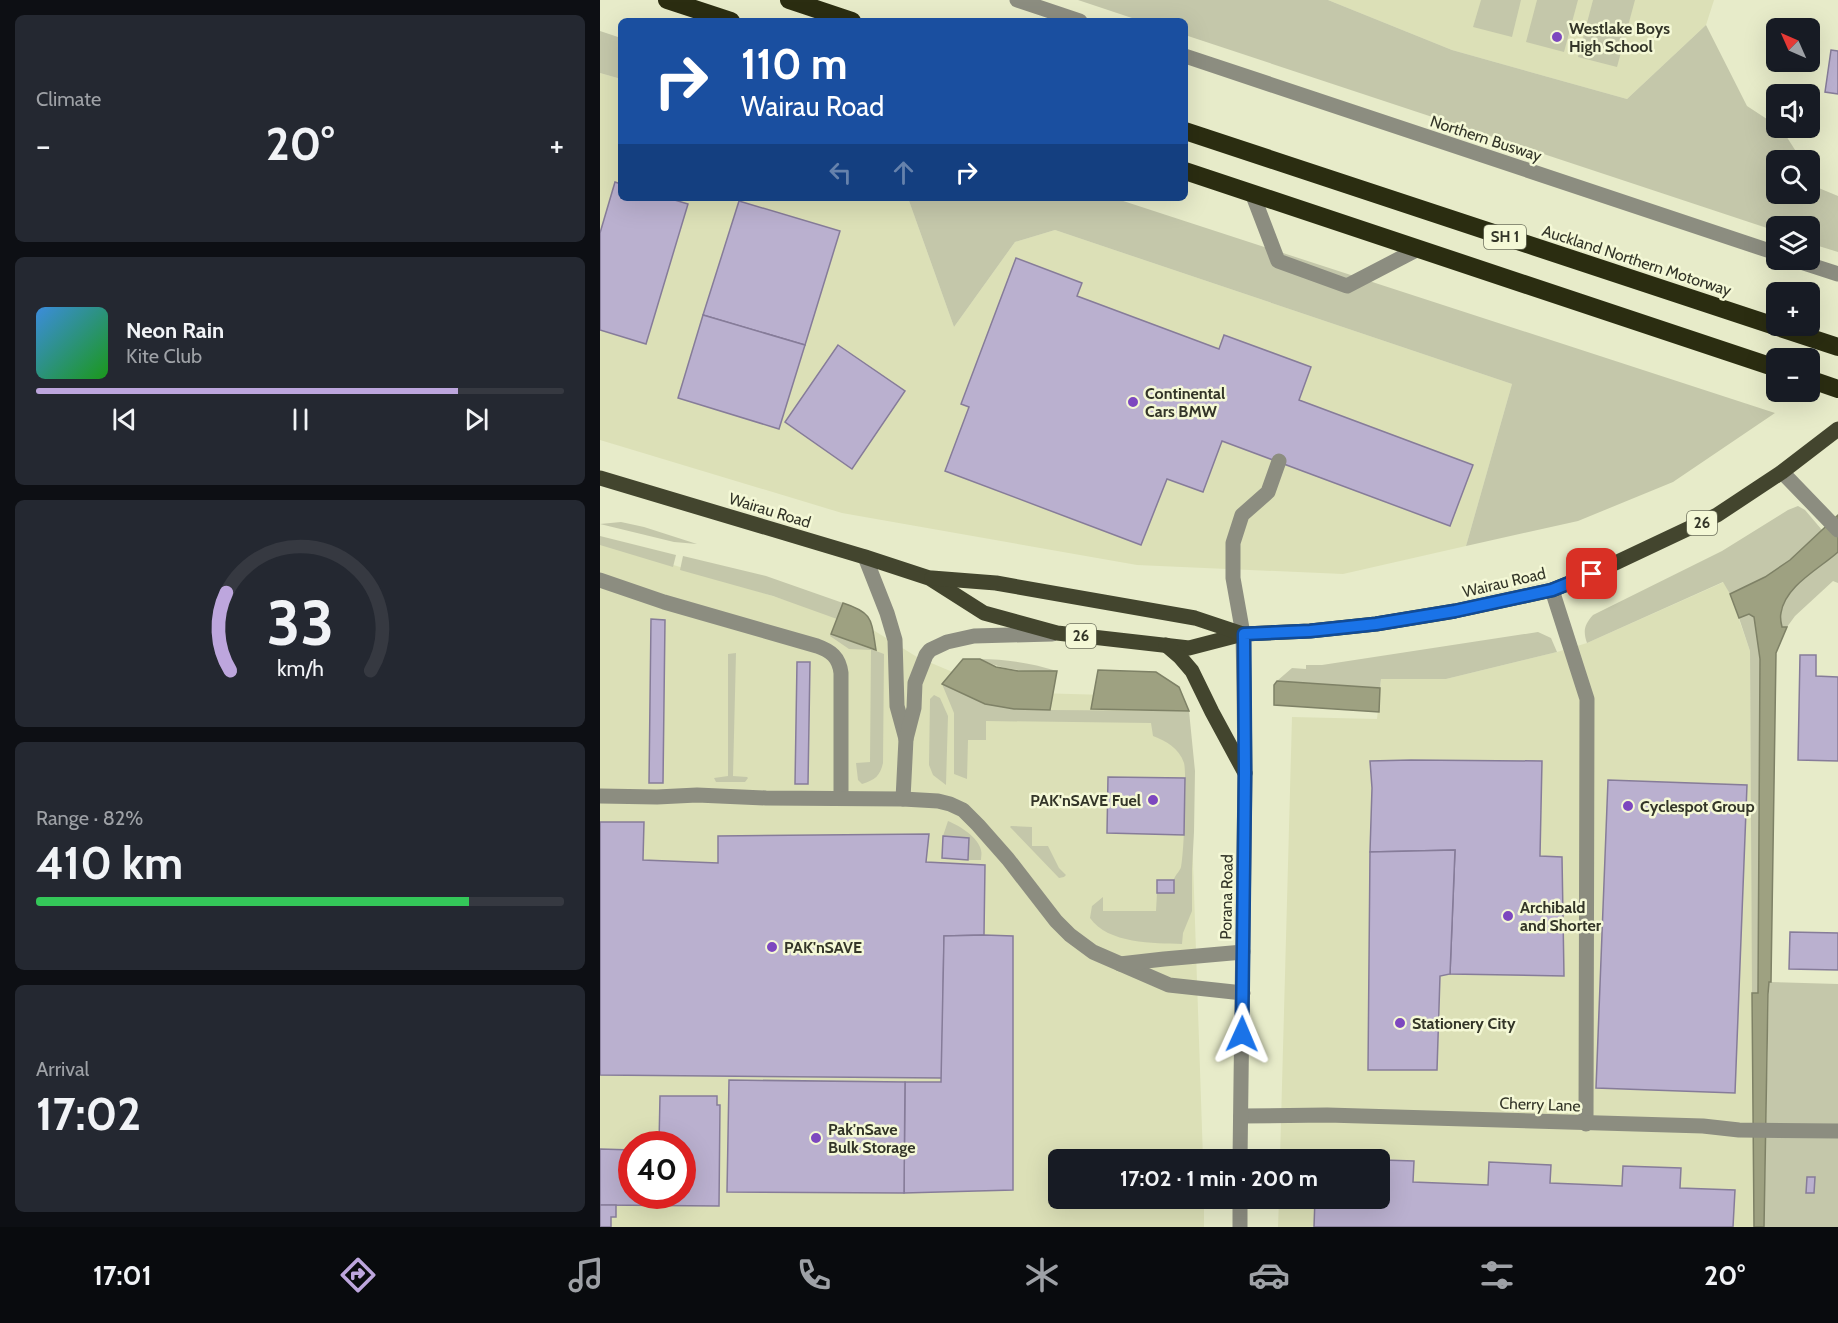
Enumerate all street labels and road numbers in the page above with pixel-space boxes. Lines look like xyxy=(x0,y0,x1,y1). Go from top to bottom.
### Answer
street label: Northern Busway xyxy=(1428,111,1544,165)
street label: Auckland Northern Motorway xyxy=(1540,221,1734,300)
road number: SH 1 xyxy=(1484,225,1526,249)
street label: Wairau Road xyxy=(726,489,813,532)
road number: 26 xyxy=(1687,511,1717,535)
street label: Wairau Road xyxy=(1461,564,1548,601)
road number: 26 xyxy=(1066,624,1096,648)
street label: Porana Road xyxy=(1216,854,1237,940)
street label: Cherry Lane xyxy=(1499,1094,1581,1115)

